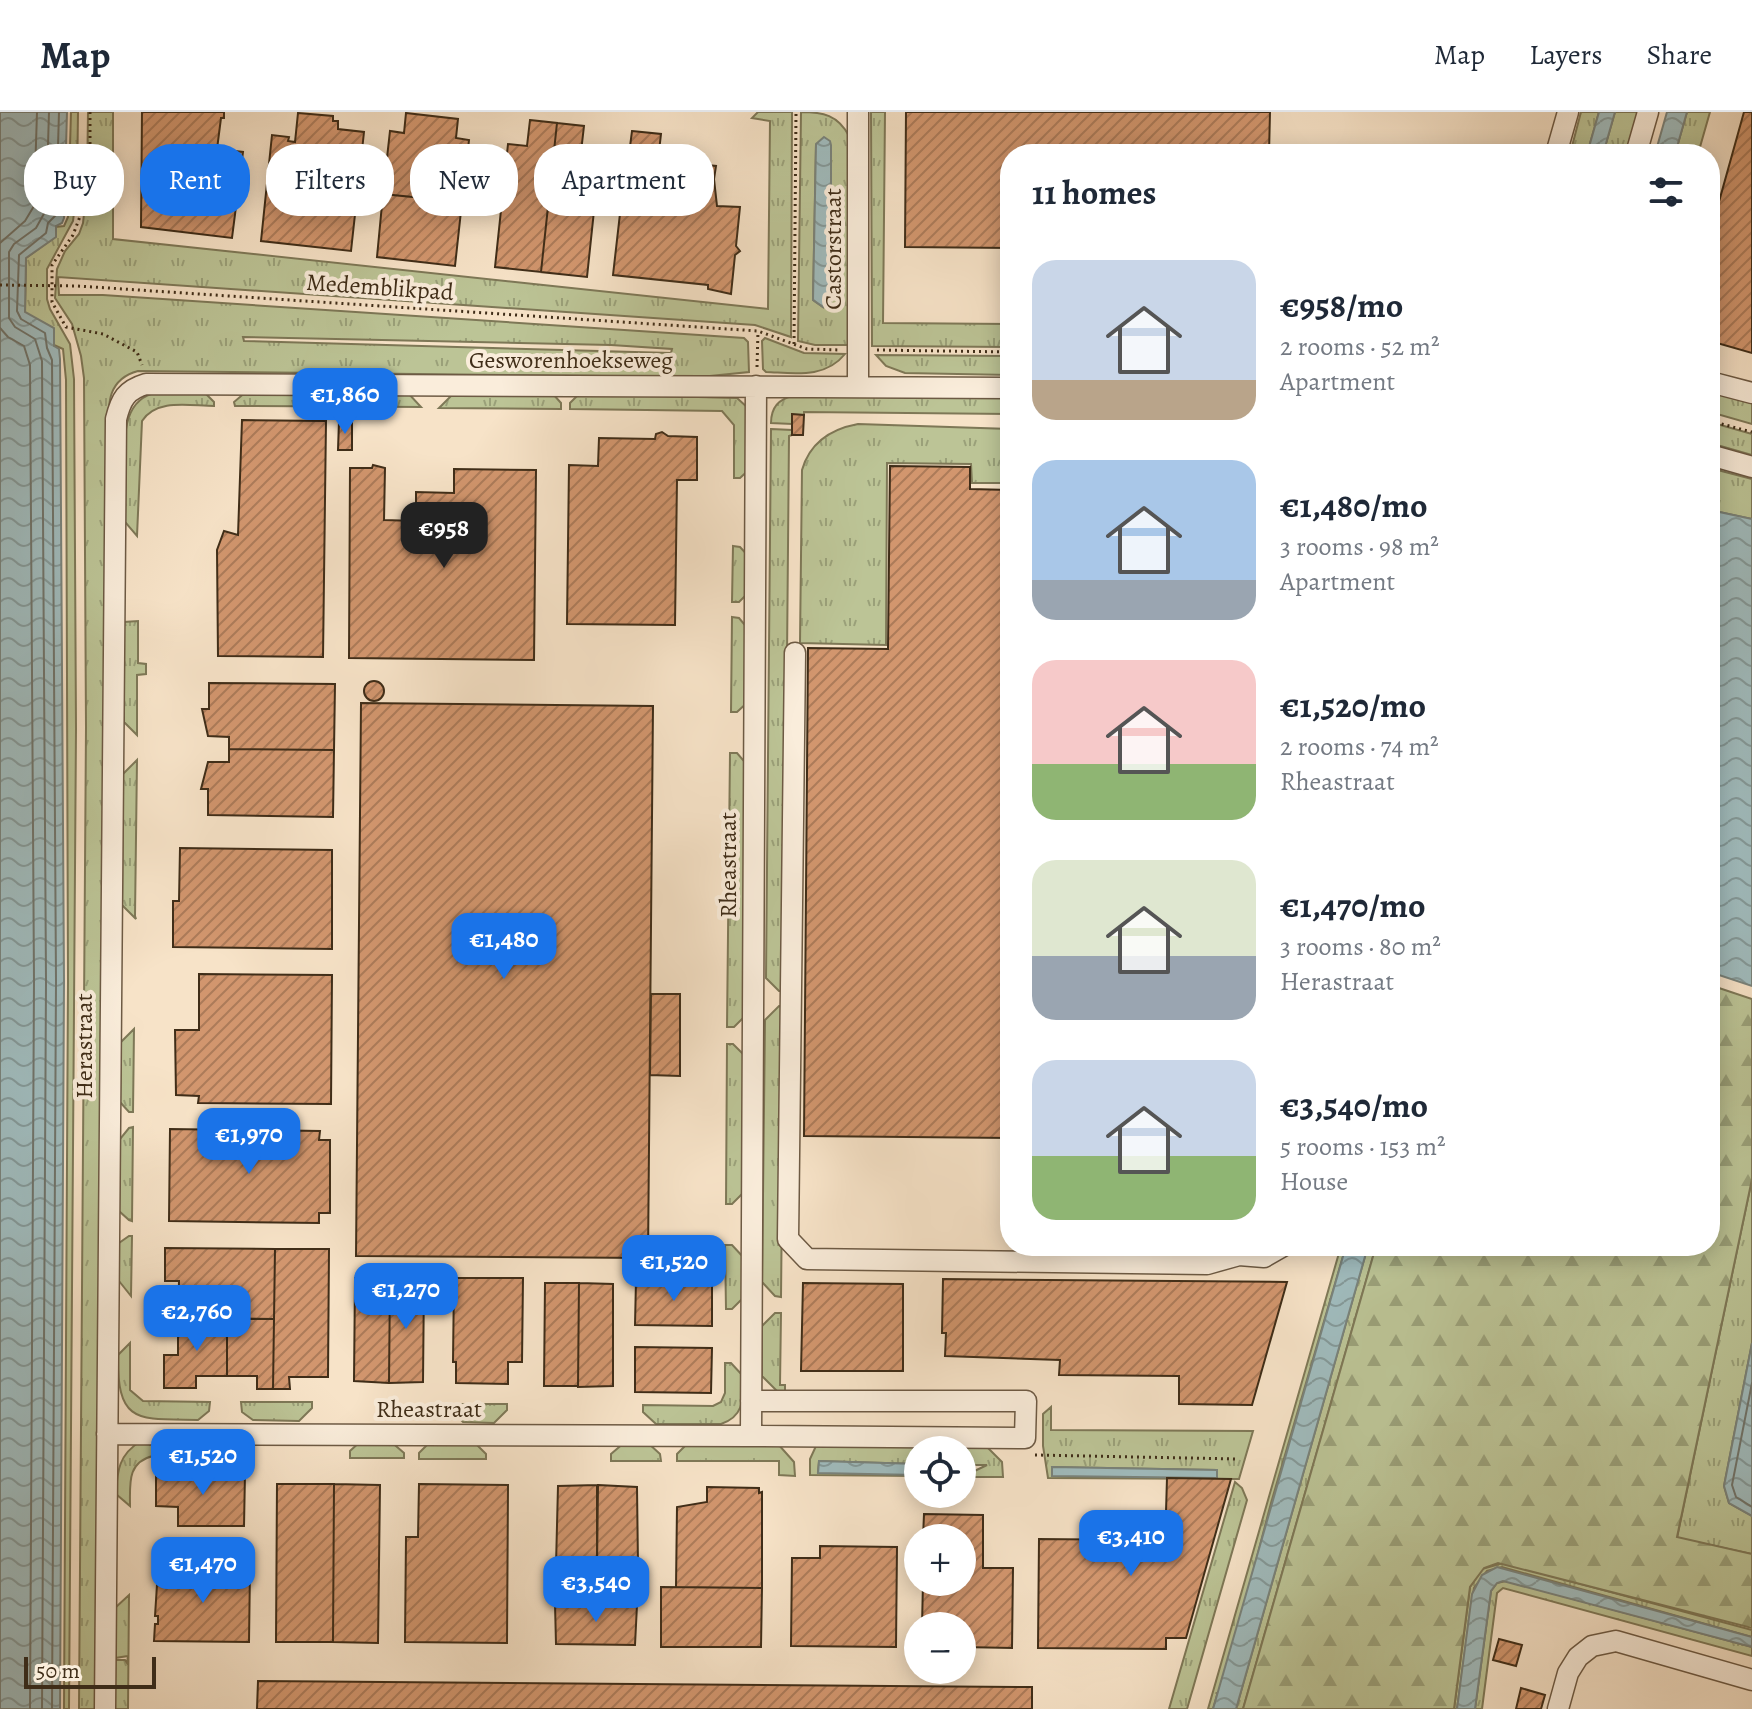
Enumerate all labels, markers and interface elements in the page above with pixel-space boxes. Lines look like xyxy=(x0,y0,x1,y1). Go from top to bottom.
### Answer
text: Map xyxy=(40,29,110,81)
text: Map xyxy=(1434,36,1485,74)
text: Layers xyxy=(1529,36,1602,74)
text: Share xyxy=(1646,36,1712,74)
chip: Buy xyxy=(24,144,124,216)
chip: Rent xyxy=(140,144,250,216)
chip: Filters xyxy=(266,144,394,216)
chip: New xyxy=(410,144,518,216)
chip: Apartment xyxy=(534,144,714,216)
text: 11 homes xyxy=(1032,169,1156,216)
icon: filters xyxy=(1644,170,1688,214)
street label: Castorstraat xyxy=(817,188,849,310)
street label: Medemblikpad xyxy=(305,266,455,308)
text: €958/mo xyxy=(1280,282,1403,329)
icon: home xyxy=(1096,292,1192,388)
text: 2 rooms · 52 m² xyxy=(1280,329,1439,364)
street label: Gesworenhoekseweg xyxy=(469,344,673,376)
text: Apartment xyxy=(1280,364,1395,399)
pin: €1,860 xyxy=(280,368,410,436)
text: €1,860 xyxy=(311,376,379,411)
text: €1,480/mo xyxy=(1280,482,1427,529)
icon: home xyxy=(1096,492,1192,588)
pin: €958 xyxy=(397,502,491,570)
text: €958 xyxy=(419,510,469,545)
text: 3 rooms · 98 m² xyxy=(1280,529,1439,564)
text: Apartment xyxy=(1280,564,1395,599)
text: €1,520/mo xyxy=(1280,682,1426,729)
icon: home xyxy=(1096,692,1192,788)
text: 2 rooms · 74 m² xyxy=(1280,729,1439,764)
text: Rheastraat xyxy=(1280,764,1395,799)
street label: Rheastraat xyxy=(712,812,744,918)
text: €1,470/mo xyxy=(1280,882,1426,929)
icon: home xyxy=(1096,892,1192,988)
pin: €1,480 xyxy=(439,913,569,981)
text: €1,480 xyxy=(469,921,539,956)
text: 3 rooms · 80 m² xyxy=(1280,929,1441,964)
text: Herastraat xyxy=(1280,964,1394,999)
street label: Herastraat xyxy=(68,993,100,1099)
text: €3,540/mo xyxy=(1280,1082,1428,1129)
icon: home xyxy=(1096,1092,1192,1188)
pin: €1,970 xyxy=(184,1108,314,1176)
text: €1,970 xyxy=(215,1116,283,1151)
text: 5 rooms · 153 m² xyxy=(1280,1129,1446,1164)
text: House xyxy=(1280,1164,1348,1199)
pin: €1,520 xyxy=(609,1235,739,1303)
text: €1,520 xyxy=(640,1243,708,1278)
pin: €1,270 xyxy=(341,1263,471,1331)
text: €1,270 xyxy=(372,1271,440,1306)
pin: €2,760 xyxy=(132,1285,262,1353)
text: €2,760 xyxy=(162,1293,232,1328)
street label: Rheastraat xyxy=(376,1393,482,1425)
pin: €1,520 xyxy=(138,1429,268,1497)
map controls xyxy=(904,1436,976,1684)
button: locate xyxy=(904,1436,976,1508)
text: €1,520 xyxy=(169,1437,237,1472)
pin: €3,410 xyxy=(1066,1510,1196,1578)
text: €3,410 xyxy=(1097,1518,1165,1553)
button: + xyxy=(904,1524,976,1596)
pin: €1,470 xyxy=(138,1537,268,1605)
text: €1,470 xyxy=(169,1545,237,1580)
pin: €3,540 xyxy=(531,1556,661,1624)
text: €3,540 xyxy=(561,1564,631,1599)
button: − xyxy=(904,1612,976,1684)
scale bar xyxy=(24,1653,156,1689)
text: 50 m xyxy=(36,1656,80,1686)

